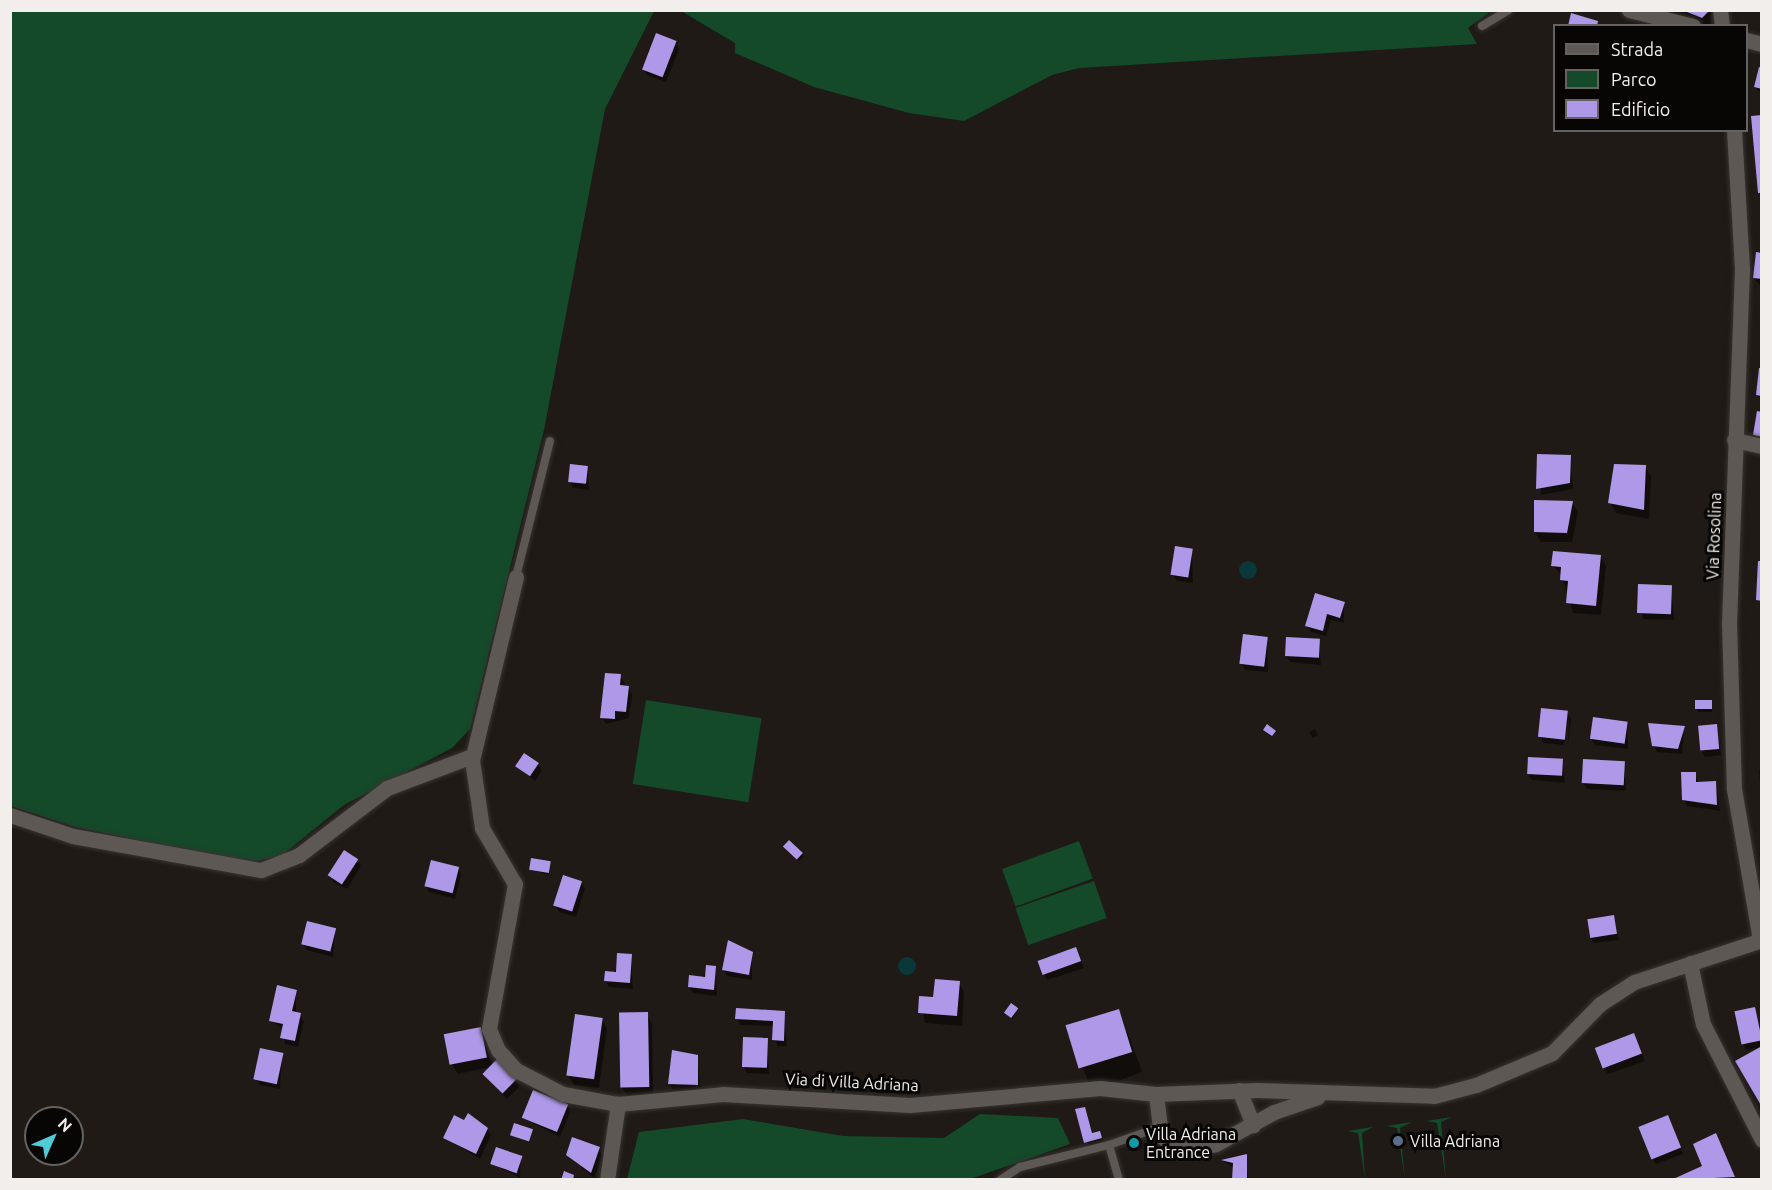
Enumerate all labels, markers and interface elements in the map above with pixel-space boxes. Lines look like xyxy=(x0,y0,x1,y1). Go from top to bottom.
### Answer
legend xyxy=(1553,24,1748,132)
text: Strada xyxy=(1611,39,1663,59)
text: Parco xyxy=(1611,69,1657,89)
text: Edificio xyxy=(1611,99,1670,119)
street label: Via Rosolina xyxy=(1703,492,1725,580)
street label: Via di Villa Adriana xyxy=(785,1069,919,1095)
north arrow xyxy=(24,1106,84,1166)
text: N xyxy=(55,1114,76,1135)
place label: Villa Adriana Entrance xyxy=(1146,1124,1236,1162)
place label: Villa Adriana xyxy=(1410,1131,1500,1151)
marker: Villa Adriana xyxy=(1391,1134,1405,1148)
marker: Villa Adriana Entrance xyxy=(1127,1136,1141,1150)

